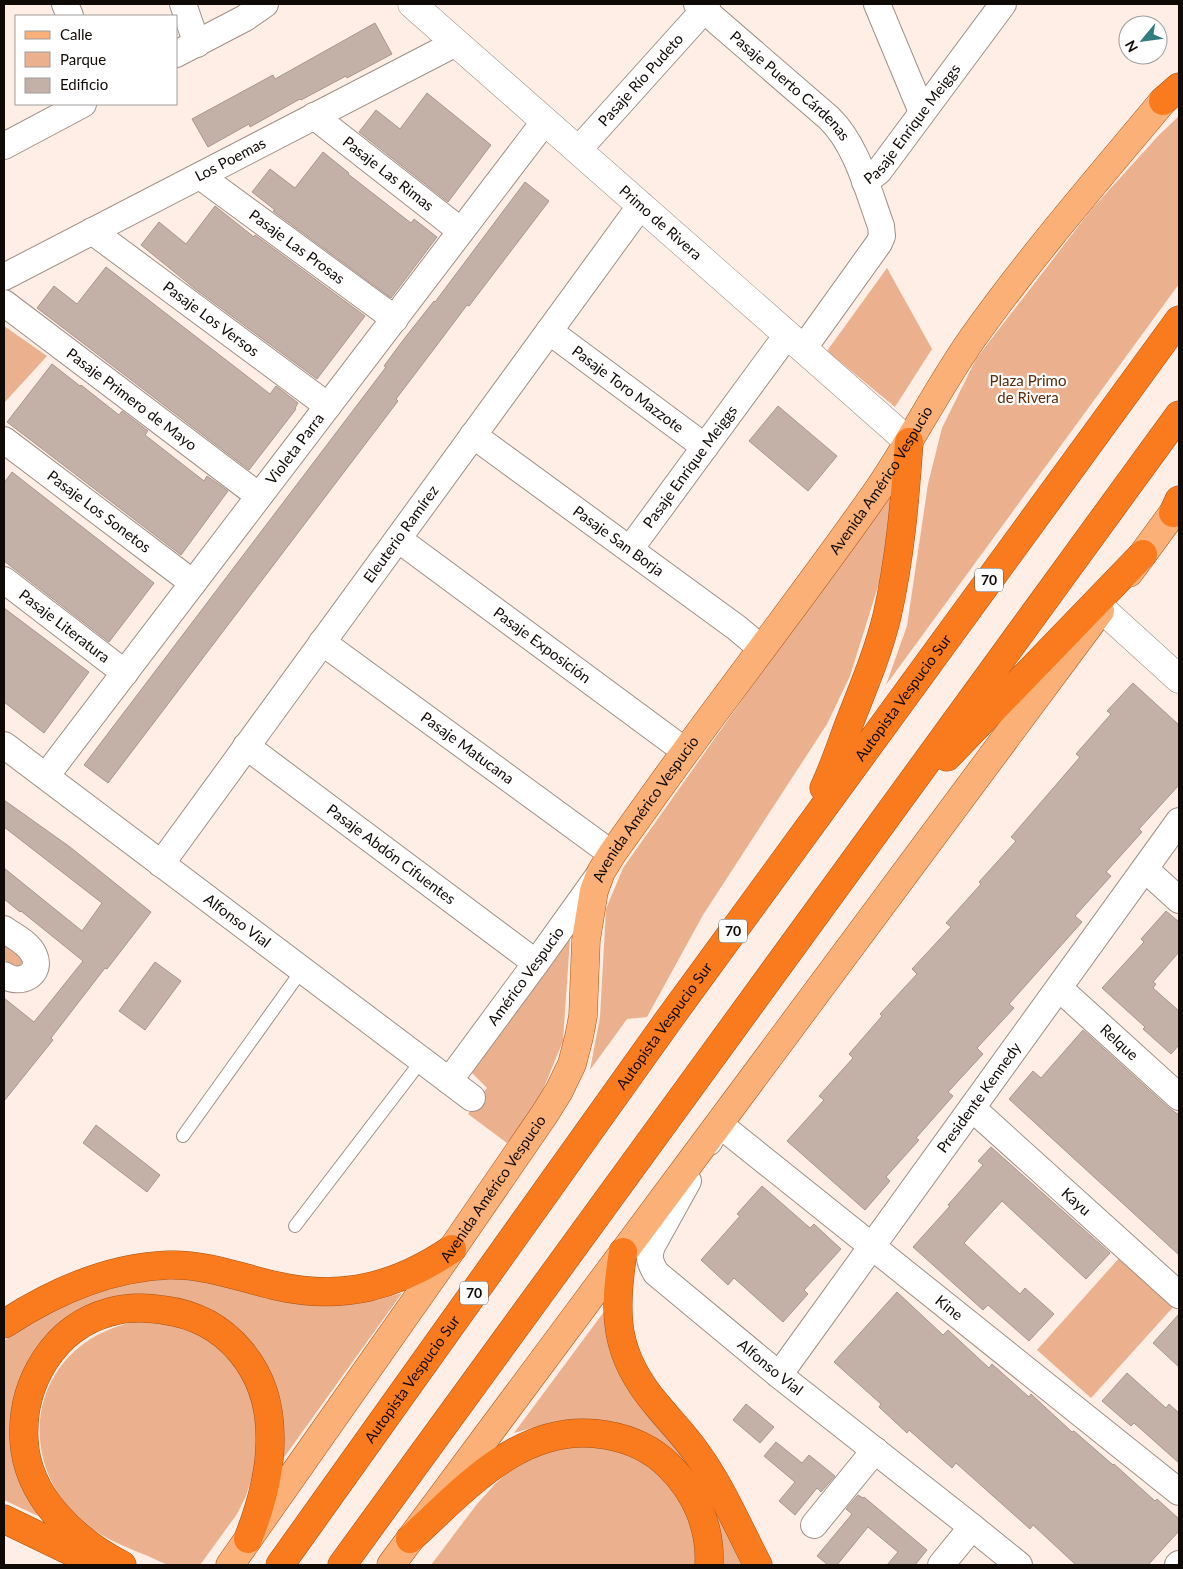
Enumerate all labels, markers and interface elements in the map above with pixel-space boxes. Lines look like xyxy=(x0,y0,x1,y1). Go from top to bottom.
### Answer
legend xyxy=(15,15,178,105)
north arrow xyxy=(1118,15,1168,65)
text: Calle xyxy=(60,25,93,43)
street label: Pasaje Puerto Cárdenas xyxy=(727,27,854,144)
street label: Pasaje Río Pudeto xyxy=(594,29,686,129)
text: N xyxy=(1121,38,1141,55)
text: Parque xyxy=(60,50,106,68)
street label: Pasaje Enrique Meiggs xyxy=(860,60,963,187)
text: Edificio xyxy=(60,75,108,93)
street label: Pasaje Las Rimas xyxy=(340,132,438,214)
street label: Los Poemas xyxy=(191,133,268,185)
street label: Primo de Rivera xyxy=(616,181,706,263)
street label: Pasaje Las Prosas xyxy=(246,205,349,287)
street label: Pasaje Los Versos xyxy=(160,277,263,360)
street label: Pasaje Toro Mazzote xyxy=(569,341,688,436)
street label: Pasaje Primero de Mayo xyxy=(64,344,201,454)
park label: Plaza Primo de Rivera xyxy=(990,371,1066,406)
street label: Pasaje Enrique Meiggs xyxy=(639,401,740,531)
street label: Avenida Américo Vespucio xyxy=(825,402,936,557)
street label: Violeta Parra xyxy=(261,409,327,488)
street label: Pasaje Los Sonetos xyxy=(44,466,155,556)
street label: Eleuterio Ramírez xyxy=(359,481,442,586)
street label: Pasaje San Borja xyxy=(570,501,668,580)
road number: 70 xyxy=(975,568,1003,592)
street label: Pasaje Literatura xyxy=(16,585,114,666)
street label: Pasaje Exposición xyxy=(490,603,595,686)
street label: Autopista Vespucio Sur xyxy=(851,630,955,764)
street label: Pasaje Matucana xyxy=(418,707,518,787)
street label: Avenida Américo Vespucio xyxy=(588,732,702,884)
street label: Pasaje Abdón Cifuentes xyxy=(324,800,459,908)
street label: Alfonso Vial xyxy=(201,889,275,951)
road number: 70 xyxy=(719,919,747,942)
street label: Américo Vespucio xyxy=(483,923,567,1029)
street label: Autopista Vespucio Sur xyxy=(612,958,716,1092)
street label: Relque xyxy=(1097,1020,1142,1064)
street label: Presidente Kennedy xyxy=(932,1038,1024,1156)
street label: Avenida Américo Vespucio xyxy=(436,1112,549,1265)
street label: Kayu xyxy=(1058,1183,1095,1219)
road number: 70 xyxy=(460,1282,488,1305)
street label: Kine xyxy=(932,1291,967,1324)
street label: Autopista Vespucio Sur xyxy=(360,1311,463,1446)
street label: Alfonso Vial xyxy=(735,1335,807,1398)

